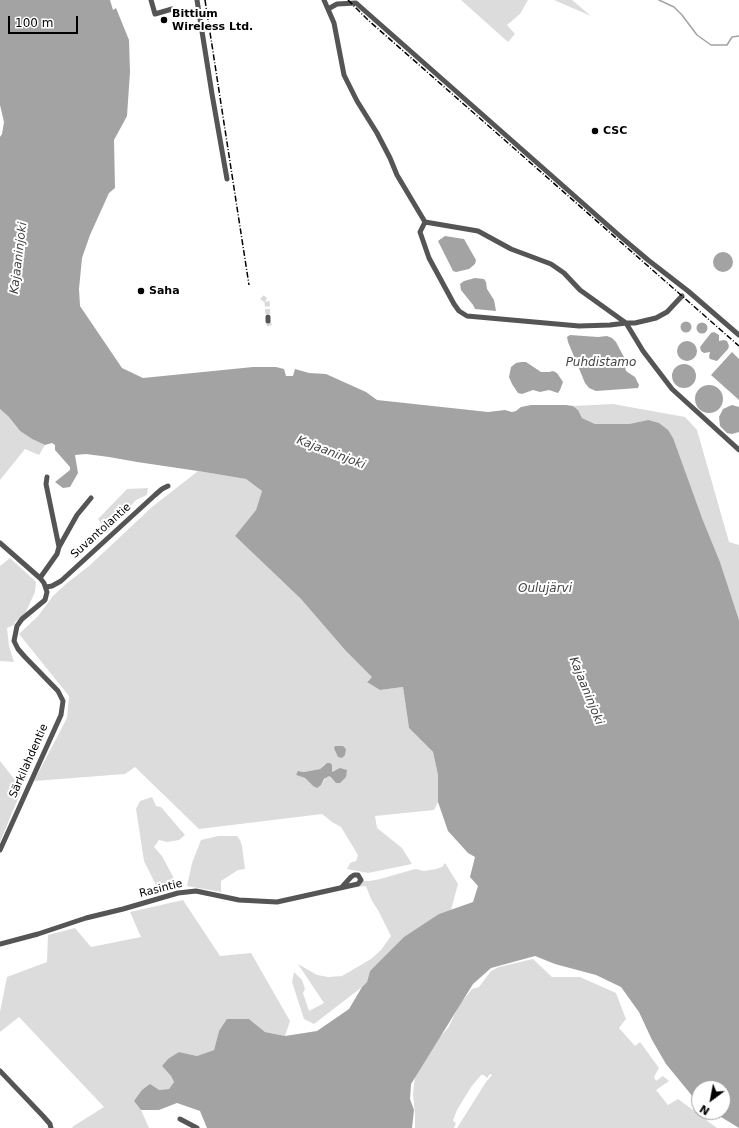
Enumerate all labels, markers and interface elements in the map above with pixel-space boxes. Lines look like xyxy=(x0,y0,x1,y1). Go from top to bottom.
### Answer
place label: Bittium Wireless Ltd. xyxy=(172,7,253,33)
scale bar xyxy=(10,8,80,34)
marker: Bittium Wireless Ltd. xyxy=(159,15,169,25)
text: 100 m xyxy=(15,16,53,30)
place label: CSC xyxy=(603,124,627,138)
marker: CSC xyxy=(590,126,600,136)
water label: Kajaaninjoki xyxy=(7,221,31,295)
place label: Saha xyxy=(149,284,180,298)
marker: Saha xyxy=(136,286,146,296)
water label: Puhdistamo xyxy=(566,356,636,370)
water label: Kajaaninjoki xyxy=(295,433,367,473)
street label: Suvantolantie xyxy=(68,501,134,561)
water label: Oulujärvi xyxy=(518,582,572,596)
water label: Kajaaninjoki xyxy=(566,655,606,727)
street label: Särkilahdentie xyxy=(7,722,51,800)
street label: Rasintie xyxy=(138,877,184,901)
north arrow xyxy=(691,1080,731,1120)
text: N xyxy=(698,1102,712,1118)

